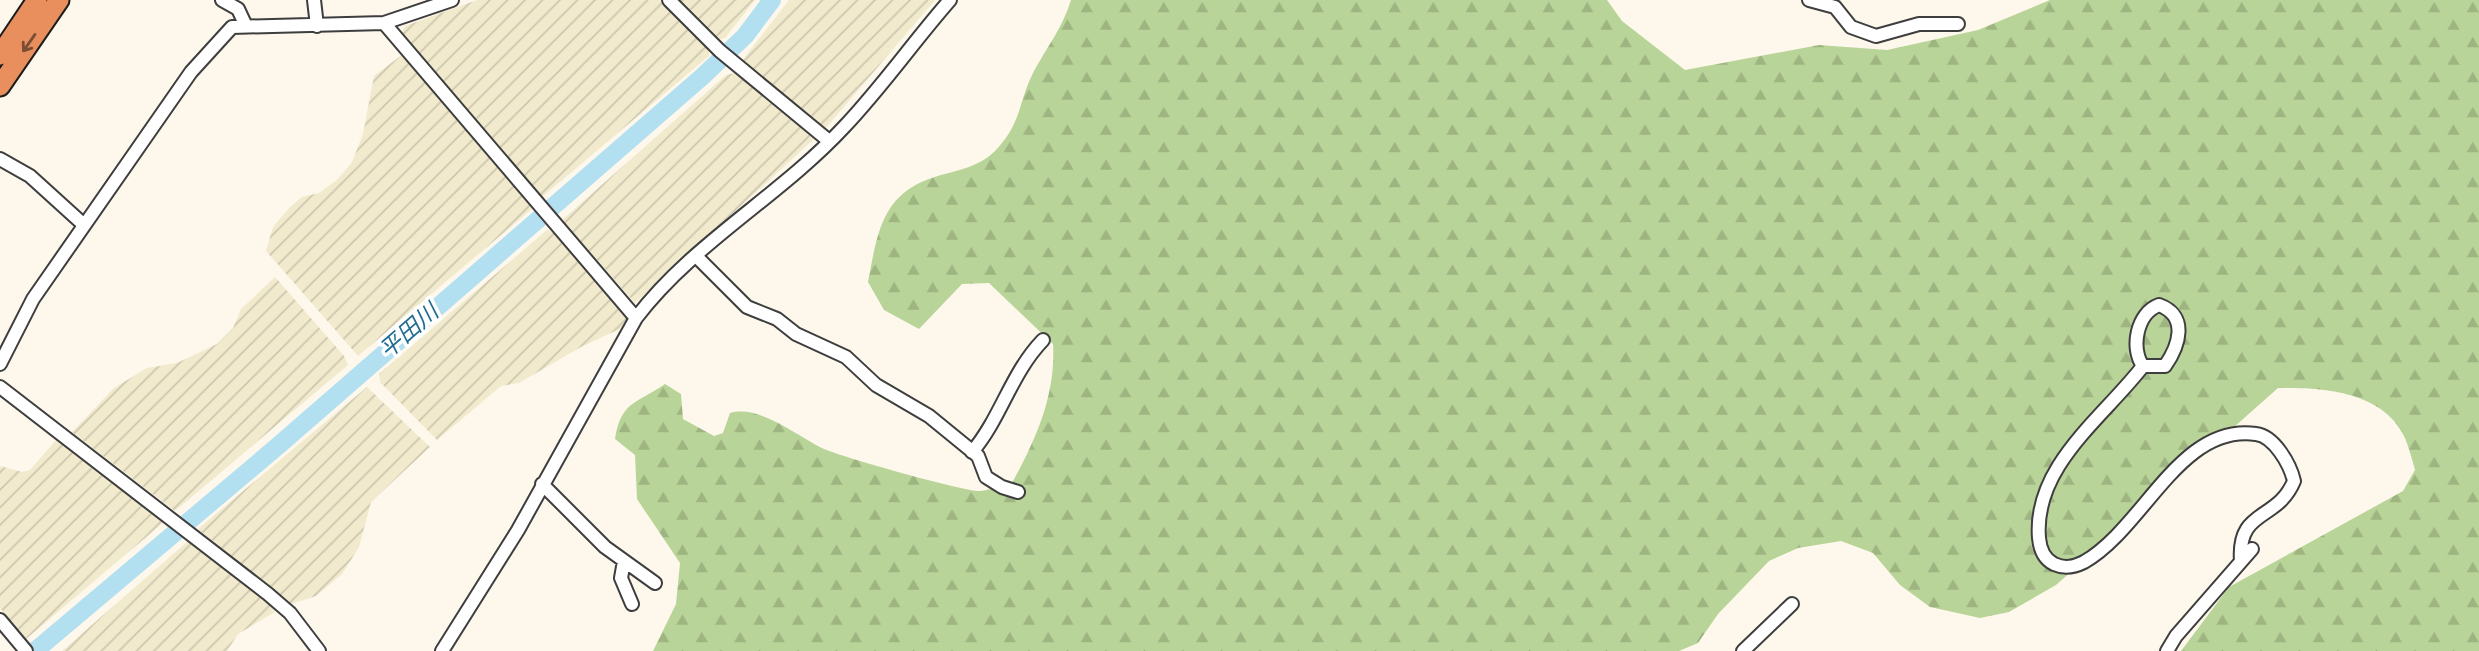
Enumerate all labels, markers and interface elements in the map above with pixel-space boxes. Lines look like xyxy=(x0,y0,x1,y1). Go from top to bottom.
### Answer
one-way arrow xyxy=(22,33,36,52)
water label: 平田川 xyxy=(372,294,446,364)

